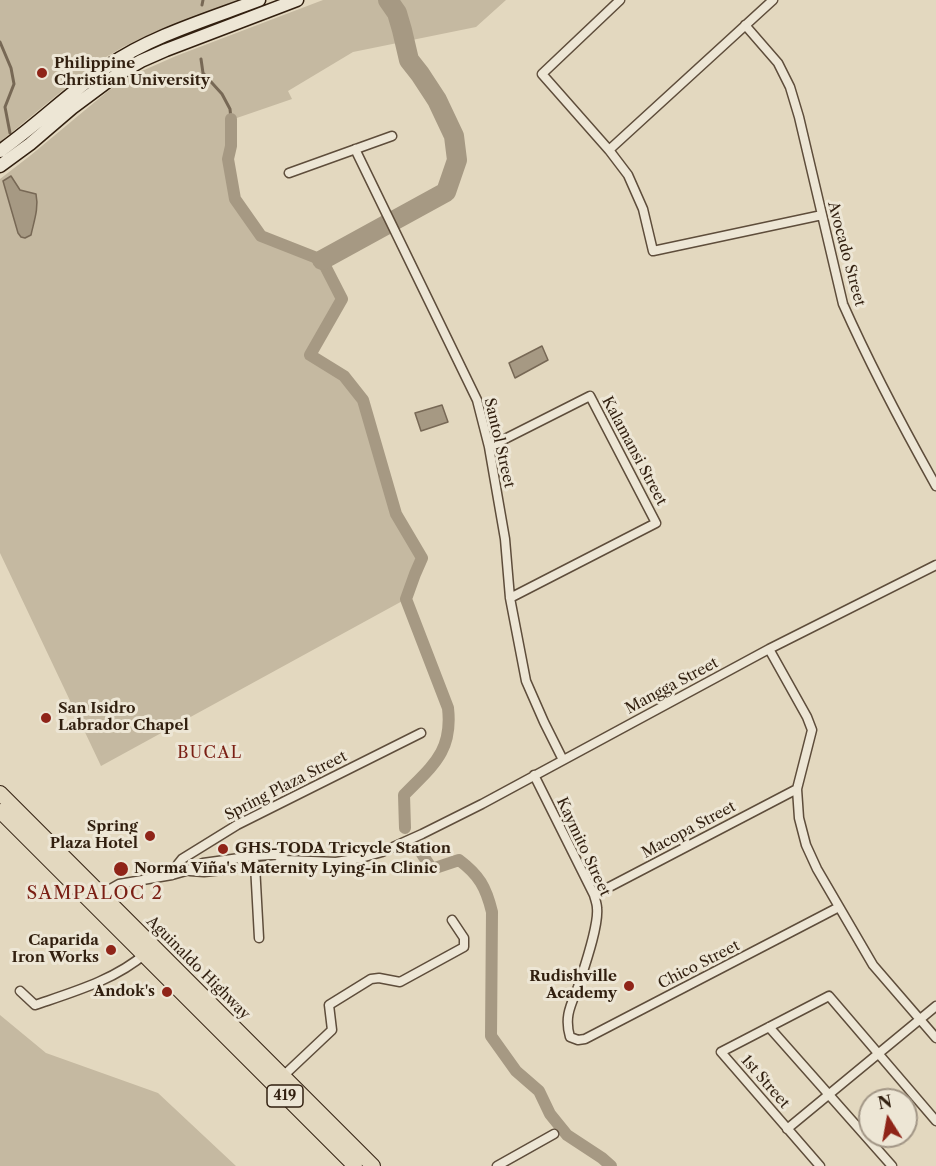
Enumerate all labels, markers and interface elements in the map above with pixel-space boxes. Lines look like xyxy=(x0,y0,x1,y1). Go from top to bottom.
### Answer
place label: Philippine Christian University xyxy=(54,55,210,90)
marker: Philippine Christian University xyxy=(35,66,49,80)
street label: Avocado Street xyxy=(823,200,869,308)
street label: Kalamansi Street xyxy=(598,393,670,509)
street label: Santol Street xyxy=(480,396,518,490)
street label: Mangga Street xyxy=(623,654,721,718)
place label: San Isidro Labrador Chapel xyxy=(58,700,189,735)
marker: San Isidro Labrador Chapel xyxy=(39,711,53,725)
district label: BUCAL xyxy=(177,743,243,763)
street label: Spring Plaza Street xyxy=(222,747,350,825)
street label: Kaymito Street xyxy=(552,795,614,899)
street label: Macopa Street xyxy=(639,798,739,862)
place label: Spring Plaza Hotel xyxy=(50,818,138,853)
marker: Spring Plaza Hotel xyxy=(143,829,157,843)
place label: GHS-TODA Tricycle Station xyxy=(235,840,451,858)
marker: GHS-TODA Tricycle Station xyxy=(216,842,230,856)
marker: Norma Viña's Maternity Lying-in Clinic xyxy=(112,860,130,878)
place label: Norma Viña's Maternity Lying-in Clinic xyxy=(134,860,437,878)
district label: SAMPALOC 2 xyxy=(26,883,164,905)
street label: Aguinaldo Highway xyxy=(142,912,254,1024)
place label: Caparida Iron Works xyxy=(12,932,99,967)
street label: Chico Street xyxy=(655,937,743,993)
marker: Caparida Iron Works xyxy=(104,943,118,957)
place label: Rudishville Academy xyxy=(529,968,617,1003)
marker: Rudishville Academy xyxy=(622,979,636,993)
place label: Andok's xyxy=(94,983,155,1001)
marker: Andok's xyxy=(160,985,174,999)
street label: 1st Street xyxy=(737,1052,793,1112)
road number: 419 xyxy=(267,1085,303,1107)
north arrow xyxy=(858,1088,918,1148)
text: N xyxy=(876,1091,894,1113)

